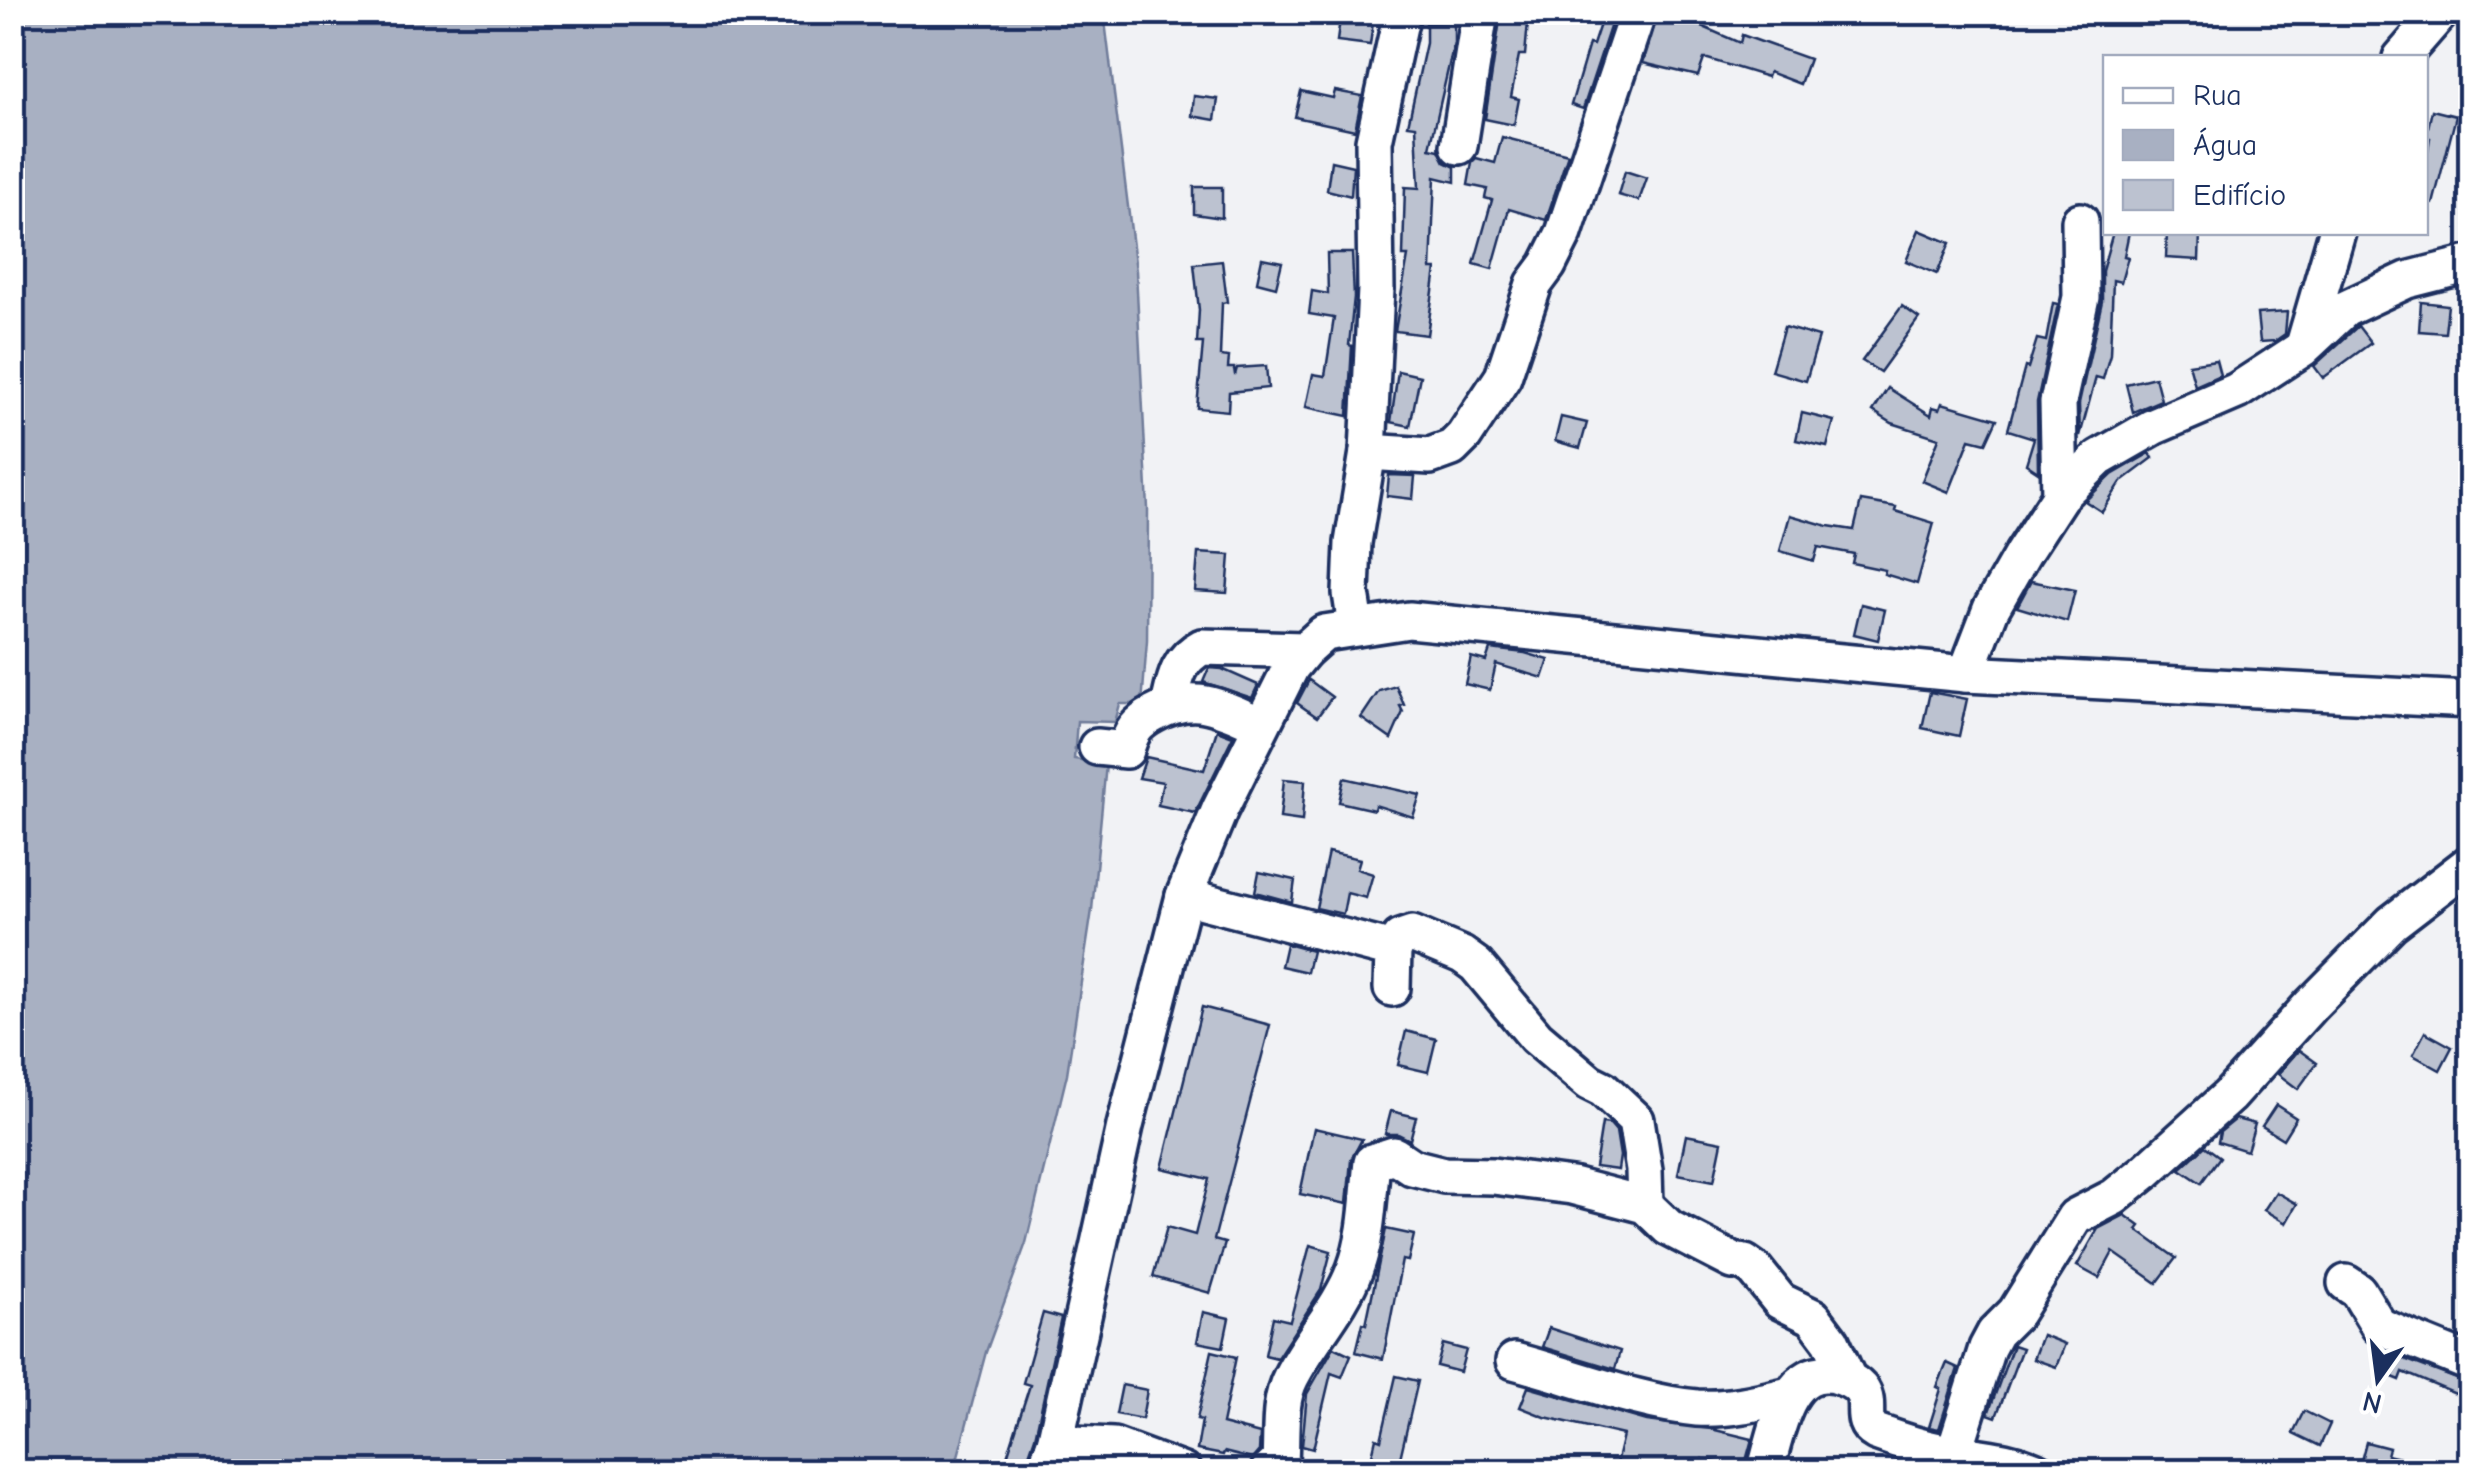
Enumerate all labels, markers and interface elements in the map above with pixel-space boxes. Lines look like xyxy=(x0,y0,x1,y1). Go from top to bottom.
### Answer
legend xyxy=(2103,55,2428,235)
text: Rua xyxy=(2193,78,2242,113)
text: Água xyxy=(2193,127,2257,163)
text: Edifício xyxy=(2193,178,2286,213)
north arrow xyxy=(2328,1329,2428,1429)
text: N xyxy=(2359,1385,2385,1420)

